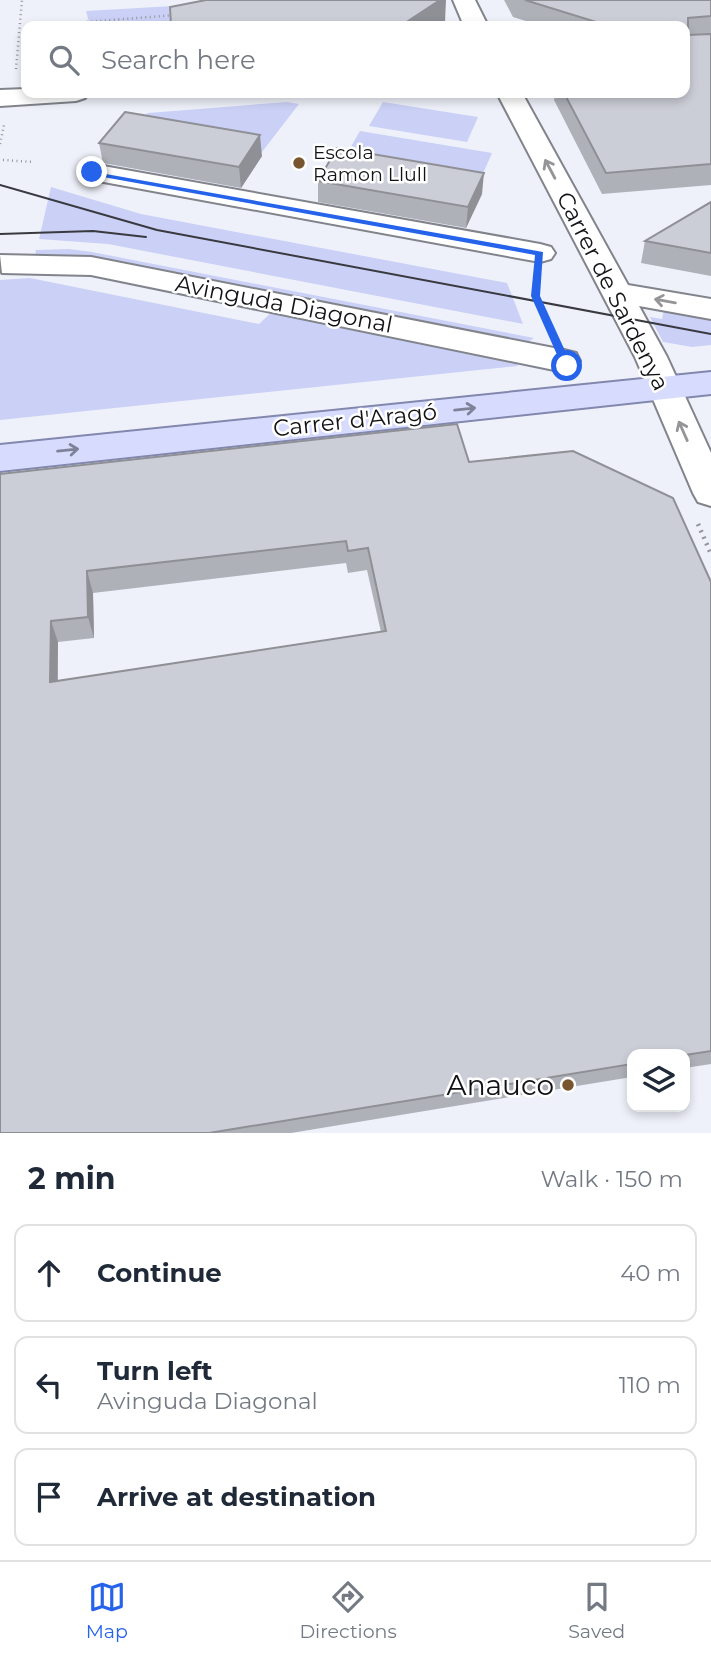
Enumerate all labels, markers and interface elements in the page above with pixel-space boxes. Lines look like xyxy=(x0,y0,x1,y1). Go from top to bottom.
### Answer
search box xyxy=(21,21,690,98)
icon: search xyxy=(45,41,83,79)
text: Search here xyxy=(101,44,256,76)
place label: Escola Ramon Llull xyxy=(313,141,427,186)
marker: Escola Ramon Llull xyxy=(291,155,307,171)
route end xyxy=(76,156,107,187)
one-way arrow xyxy=(543,159,556,180)
street label: Carrer de Sardenya xyxy=(551,187,675,395)
street label: Avinguda Diagonal xyxy=(173,269,395,339)
one-way arrow xyxy=(654,294,677,307)
route start xyxy=(551,350,582,381)
street label: Carrer d'Aragó xyxy=(272,397,438,443)
one-way arrow xyxy=(453,402,476,415)
one-way arrow xyxy=(676,421,689,442)
one-way arrow xyxy=(56,444,79,457)
map controls xyxy=(627,1049,690,1112)
button: layers xyxy=(627,1049,690,1112)
place label: Anauco xyxy=(447,1068,554,1102)
marker: Anauco xyxy=(560,1077,576,1093)
text: 2 min xyxy=(28,1160,115,1197)
text: Walk · 150 m xyxy=(540,1165,683,1193)
icon: ahead xyxy=(30,1254,68,1292)
text: Continue xyxy=(97,1257,222,1289)
text: 40 m xyxy=(620,1259,681,1287)
text: Turn left xyxy=(97,1355,213,1387)
icon: left xyxy=(30,1366,68,1404)
text: 110 m xyxy=(619,1371,681,1399)
text: Avinguda Diagonal xyxy=(97,1387,318,1415)
icon: arrive xyxy=(30,1478,68,1516)
text: Arrive at destination xyxy=(97,1481,376,1513)
tab: Map xyxy=(86,1578,128,1643)
tab: Directions xyxy=(299,1578,397,1643)
tab: Saved xyxy=(568,1578,625,1643)

